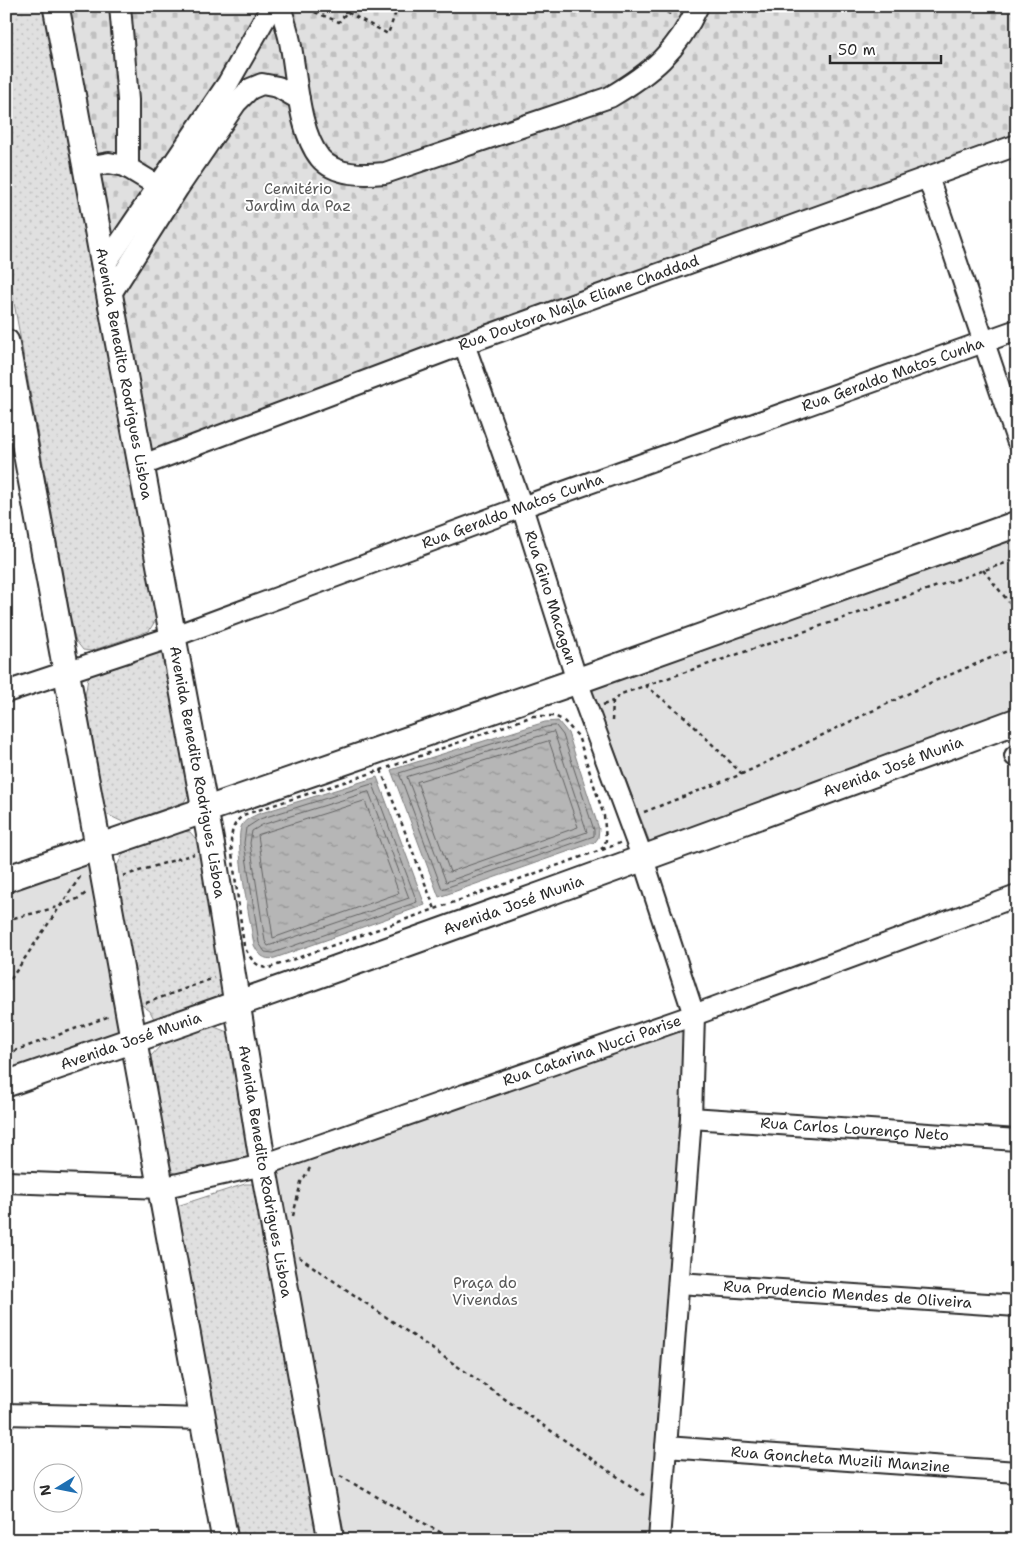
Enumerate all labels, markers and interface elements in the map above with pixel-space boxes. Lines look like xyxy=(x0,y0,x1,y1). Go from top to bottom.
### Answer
scale bar xyxy=(830,32,942,64)
text: 50 m xyxy=(838,40,876,60)
park label: Cemitério Jardim da Paz xyxy=(245,179,351,216)
street label: Avenida Benedito Rodrigues Lisboa xyxy=(91,246,157,502)
street label: Rua Doutora Najla Eliane Chaddad xyxy=(456,250,702,355)
street label: Rua Geraldo Matos Cunha xyxy=(799,332,987,416)
street label: Rua Geraldo Matos Cunha xyxy=(419,468,607,553)
street label: Rua Gino Macagan xyxy=(520,528,581,667)
street label: Avenida Benedito Rodrigues Lisboa xyxy=(165,644,230,900)
street label: Avenida José Munia xyxy=(820,732,966,802)
street label: Avenida José Munia xyxy=(441,870,587,940)
street label: Avenida José Munia xyxy=(58,1007,204,1075)
street label: Rua Catarina Nucci Parise xyxy=(500,1010,684,1091)
street label: Avenida Benedito Rodrigues Lisboa xyxy=(234,1044,297,1300)
street label: Rua Carlos Lourenço Neto xyxy=(760,1113,950,1145)
park label: Praça do Vivendas xyxy=(452,1273,518,1310)
street label: Rua Prudencio Mendes de Oliveira xyxy=(723,1276,973,1313)
street label: Rua Goncheta Muzili Manzine xyxy=(730,1442,951,1477)
north arrow xyxy=(32,1464,82,1514)
text: N xyxy=(35,1483,55,1497)

